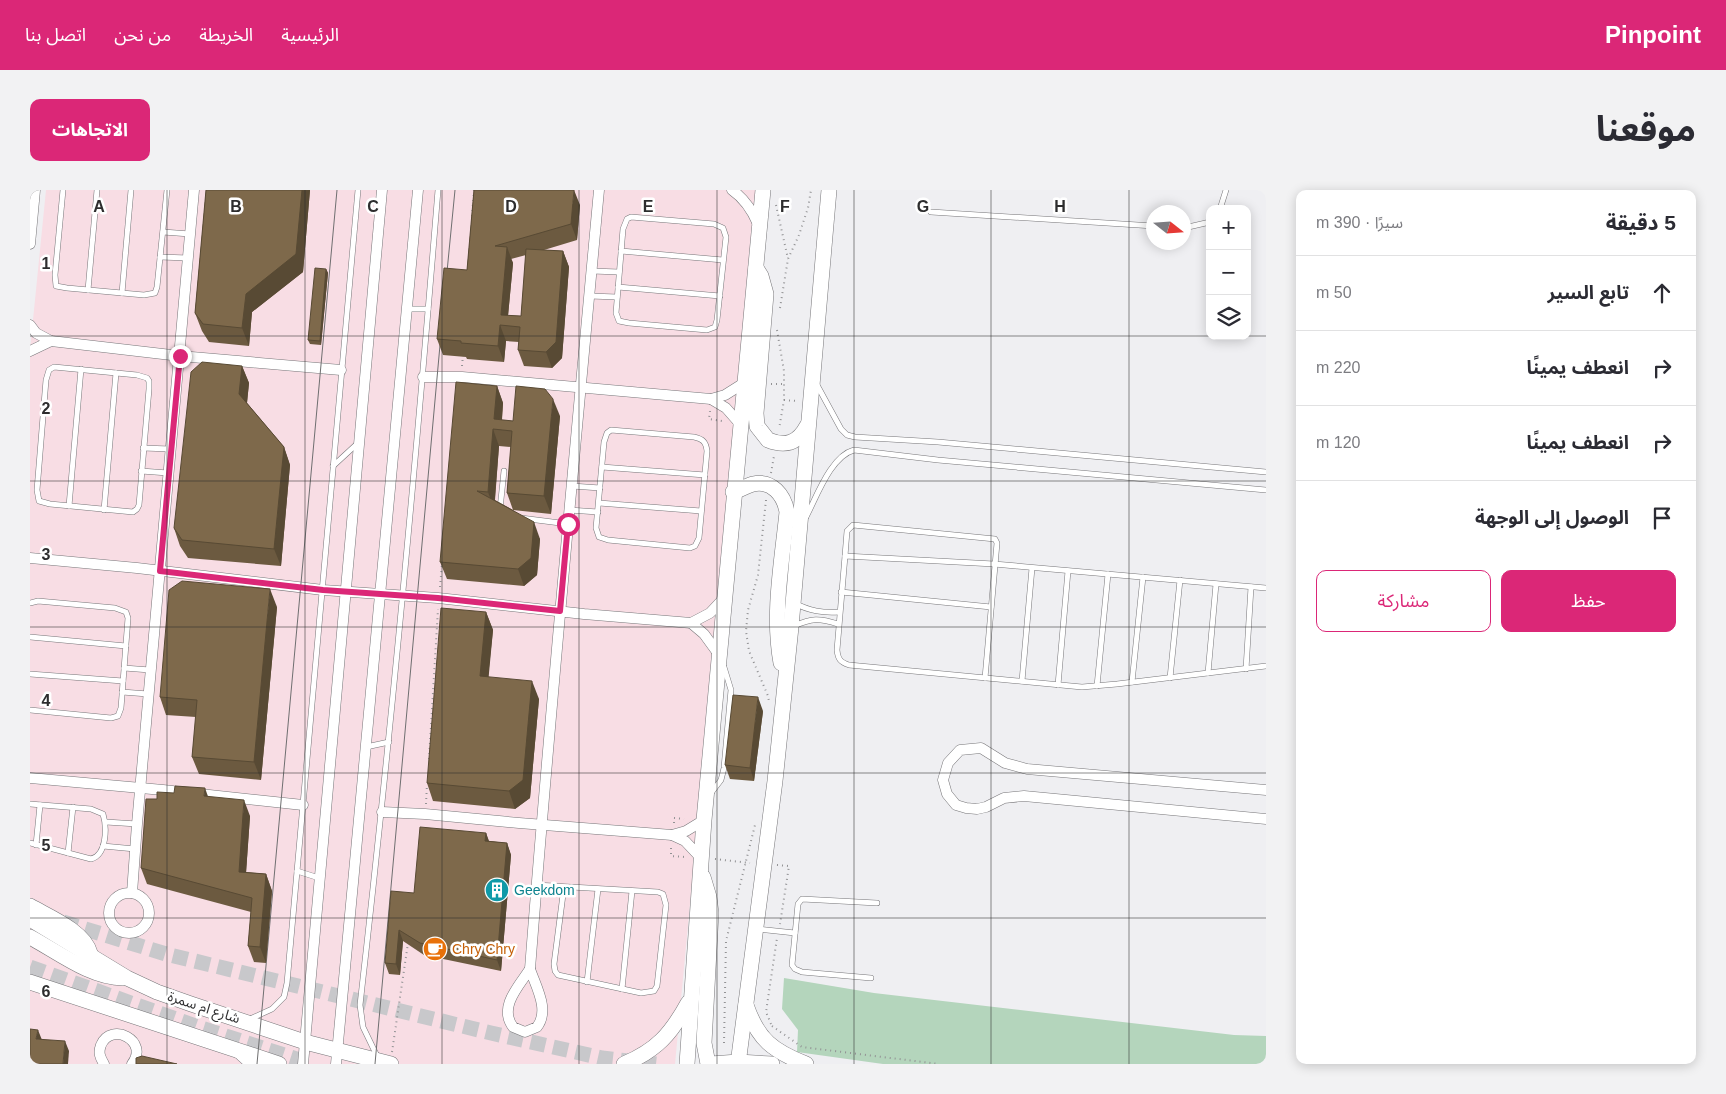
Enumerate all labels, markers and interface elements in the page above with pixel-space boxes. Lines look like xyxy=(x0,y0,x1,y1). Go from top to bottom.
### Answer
text: Pinpoint xyxy=(1605,21,1701,48)
text: اتصل بنا xyxy=(25,25,86,45)
text: من نحن xyxy=(114,25,171,45)
text: الخريطة xyxy=(199,25,253,45)
text: الرئيسية xyxy=(281,25,339,45)
button: الاتجاهات xyxy=(30,99,150,161)
text: موقعنا xyxy=(1596,109,1696,148)
text: A xyxy=(93,198,105,215)
text: B xyxy=(230,198,242,215)
text: C xyxy=(367,198,379,215)
text: D xyxy=(505,198,517,215)
text: E xyxy=(643,198,654,215)
text: F xyxy=(780,198,790,215)
text: G xyxy=(917,198,929,215)
text: H xyxy=(1054,198,1066,215)
north arrow xyxy=(1146,205,1191,250)
map controls xyxy=(1206,205,1251,340)
button: + xyxy=(1206,205,1251,250)
text: 5 دقيقة xyxy=(1606,211,1676,234)
text: سيرًا · 390 m xyxy=(1316,214,1403,231)
button: − xyxy=(1206,250,1251,295)
text: 1 xyxy=(42,255,51,272)
icon: ahead xyxy=(1648,279,1676,307)
text: تابع السير xyxy=(1547,282,1629,303)
text: 50 m xyxy=(1316,284,1352,301)
button: layers xyxy=(1206,295,1251,340)
route end xyxy=(169,345,192,368)
icon: right xyxy=(1648,354,1676,382)
text: انعطف يمينًا xyxy=(1527,357,1629,378)
text: 220 m xyxy=(1316,359,1360,376)
text: 2 xyxy=(42,400,51,417)
icon: right xyxy=(1648,429,1676,457)
text: انعطف يمينًا xyxy=(1527,432,1629,453)
text: 120 m xyxy=(1316,434,1360,451)
icon: arrive xyxy=(1648,504,1676,532)
text: الوصول إلى الوجهة xyxy=(1475,507,1629,528)
route start xyxy=(557,513,580,536)
text: 3 xyxy=(42,546,51,563)
button: مشاركة xyxy=(1316,570,1491,632)
button: حفظ xyxy=(1501,570,1676,632)
text: 4 xyxy=(42,692,51,709)
text: 5 xyxy=(42,837,51,854)
building icon: Geekdom xyxy=(484,877,510,903)
place label: Geekdom xyxy=(514,882,575,898)
cafe icon: Chry Chry xyxy=(422,936,448,962)
place label: Chry Chry xyxy=(452,941,515,957)
text: 6 xyxy=(42,983,51,1000)
street label: شارع ام سمرة xyxy=(165,988,242,1029)

